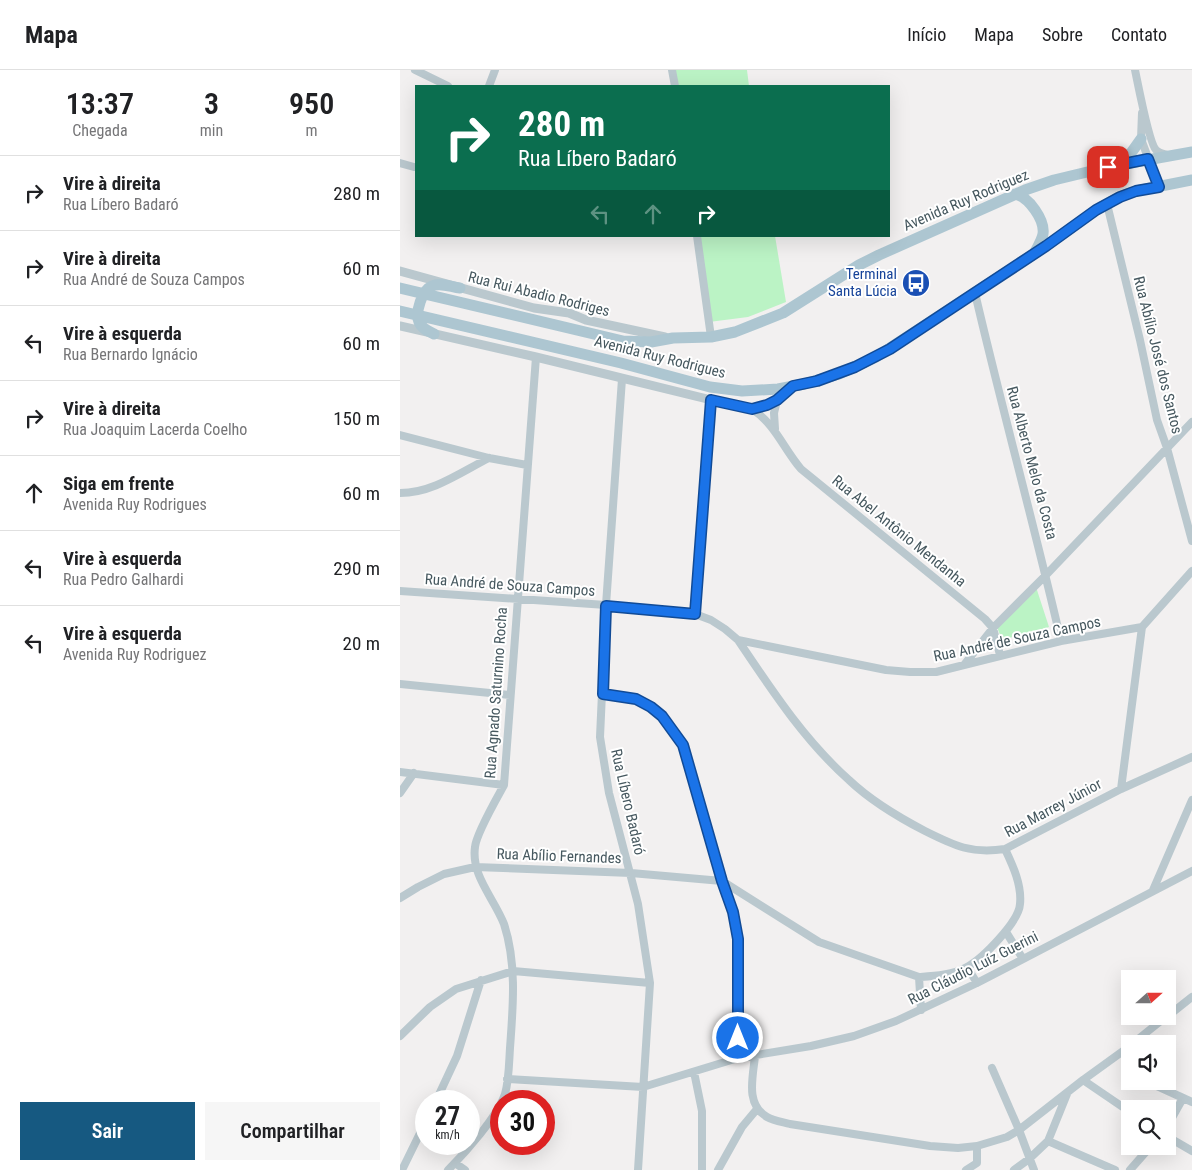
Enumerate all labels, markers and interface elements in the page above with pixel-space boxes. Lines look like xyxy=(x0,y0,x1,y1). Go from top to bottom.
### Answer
text: Mapa xyxy=(25,21,78,49)
text: Início xyxy=(907,24,946,45)
text: Mapa xyxy=(974,24,1014,45)
text: Sobre xyxy=(1042,24,1083,45)
text: Contato xyxy=(1111,24,1167,45)
text: 13:37 xyxy=(66,86,134,121)
text: 3 xyxy=(204,86,219,121)
text: 950 xyxy=(289,86,334,121)
text: 280 m xyxy=(518,104,605,145)
icon: right xyxy=(435,105,500,170)
text: Chegada xyxy=(72,121,128,140)
text: min xyxy=(200,121,223,140)
text: m xyxy=(306,121,318,140)
text: Rua Líbero Badaró xyxy=(518,146,677,171)
pin xyxy=(1087,146,1129,188)
icon: arrive xyxy=(1094,153,1122,181)
street label: Avenida Ruy Rodriguez xyxy=(901,165,1031,235)
text: Vire à direita xyxy=(63,172,161,195)
icon: right xyxy=(20,179,48,207)
text: 280 m xyxy=(333,182,380,205)
text: Rua Líbero Badaró xyxy=(63,195,179,214)
icon: left xyxy=(586,200,614,228)
icon: ahead xyxy=(639,200,667,228)
icon: right xyxy=(692,200,720,228)
text: Vire à direita xyxy=(63,247,161,270)
icon: right xyxy=(20,254,48,282)
text: 60 m xyxy=(343,257,380,280)
place label: Terminal Santa Lúcia xyxy=(828,265,897,300)
street label: Rua Rui Abadio Rodriges xyxy=(466,268,612,320)
bus stop icon: Terminal Santa Lúcia xyxy=(901,268,931,298)
text: Rua André de Souza Campos xyxy=(63,270,245,289)
street label: Rua Abílio José dos Santos xyxy=(1130,274,1186,436)
text: Vire à esquerda xyxy=(63,322,182,345)
icon: left xyxy=(20,329,48,357)
text: 60 m xyxy=(343,332,380,355)
street label: Avenida Ruy Rodrigues xyxy=(592,332,728,382)
text: Rua Bernardo Ignácio xyxy=(63,345,198,364)
street label: Rua Alberto Melo da Costa xyxy=(1003,384,1061,542)
text: Vire à direita xyxy=(63,397,161,420)
icon: right xyxy=(20,404,48,432)
text: 150 m xyxy=(333,407,380,430)
text: Rua Joaquim Lacerda Coelho xyxy=(63,420,247,439)
street label: Rua Abel Antônio Mendanha xyxy=(828,471,970,591)
text: Siga em frente xyxy=(63,472,174,495)
icon: ahead xyxy=(20,479,48,507)
text: 60 m xyxy=(343,482,380,505)
text: Avenida Ruy Rodrigues xyxy=(63,495,207,514)
text: Vire à esquerda xyxy=(63,547,182,570)
icon: left xyxy=(20,554,48,582)
text: 290 m xyxy=(333,557,380,580)
text: Rua Pedro Galhardi xyxy=(63,570,184,589)
street label: Rua André de Souza Campos xyxy=(424,570,596,600)
street label: Rua Agnado Saturnino Rocha xyxy=(481,607,511,779)
street label: Rua André de Souza Campos xyxy=(932,612,1102,666)
text: Vire à esquerda xyxy=(63,622,182,645)
icon: left xyxy=(20,629,48,657)
text: 20 m xyxy=(343,632,380,655)
text: Avenida Ruy Rodriguez xyxy=(63,645,207,664)
street label: Rua Líbero Badaró xyxy=(607,747,649,857)
street label: Rua Marrey Júnior xyxy=(1001,775,1105,841)
street label: Rua Abílio Fernandes xyxy=(496,845,622,867)
street label: Rua Cláudio Luíz Guerini xyxy=(905,927,1041,1009)
north arrow xyxy=(1121,970,1176,1025)
map controls xyxy=(1121,970,1176,1155)
position arrow xyxy=(711,1011,763,1063)
button: sound xyxy=(1121,1035,1176,1090)
speed limit sign: 30 xyxy=(490,1090,555,1155)
button: search xyxy=(1121,1100,1176,1155)
button: Sair xyxy=(20,1102,195,1160)
button: Compartilhar xyxy=(205,1102,380,1160)
text: 27 xyxy=(435,1102,460,1131)
text: km/h xyxy=(435,1128,460,1142)

